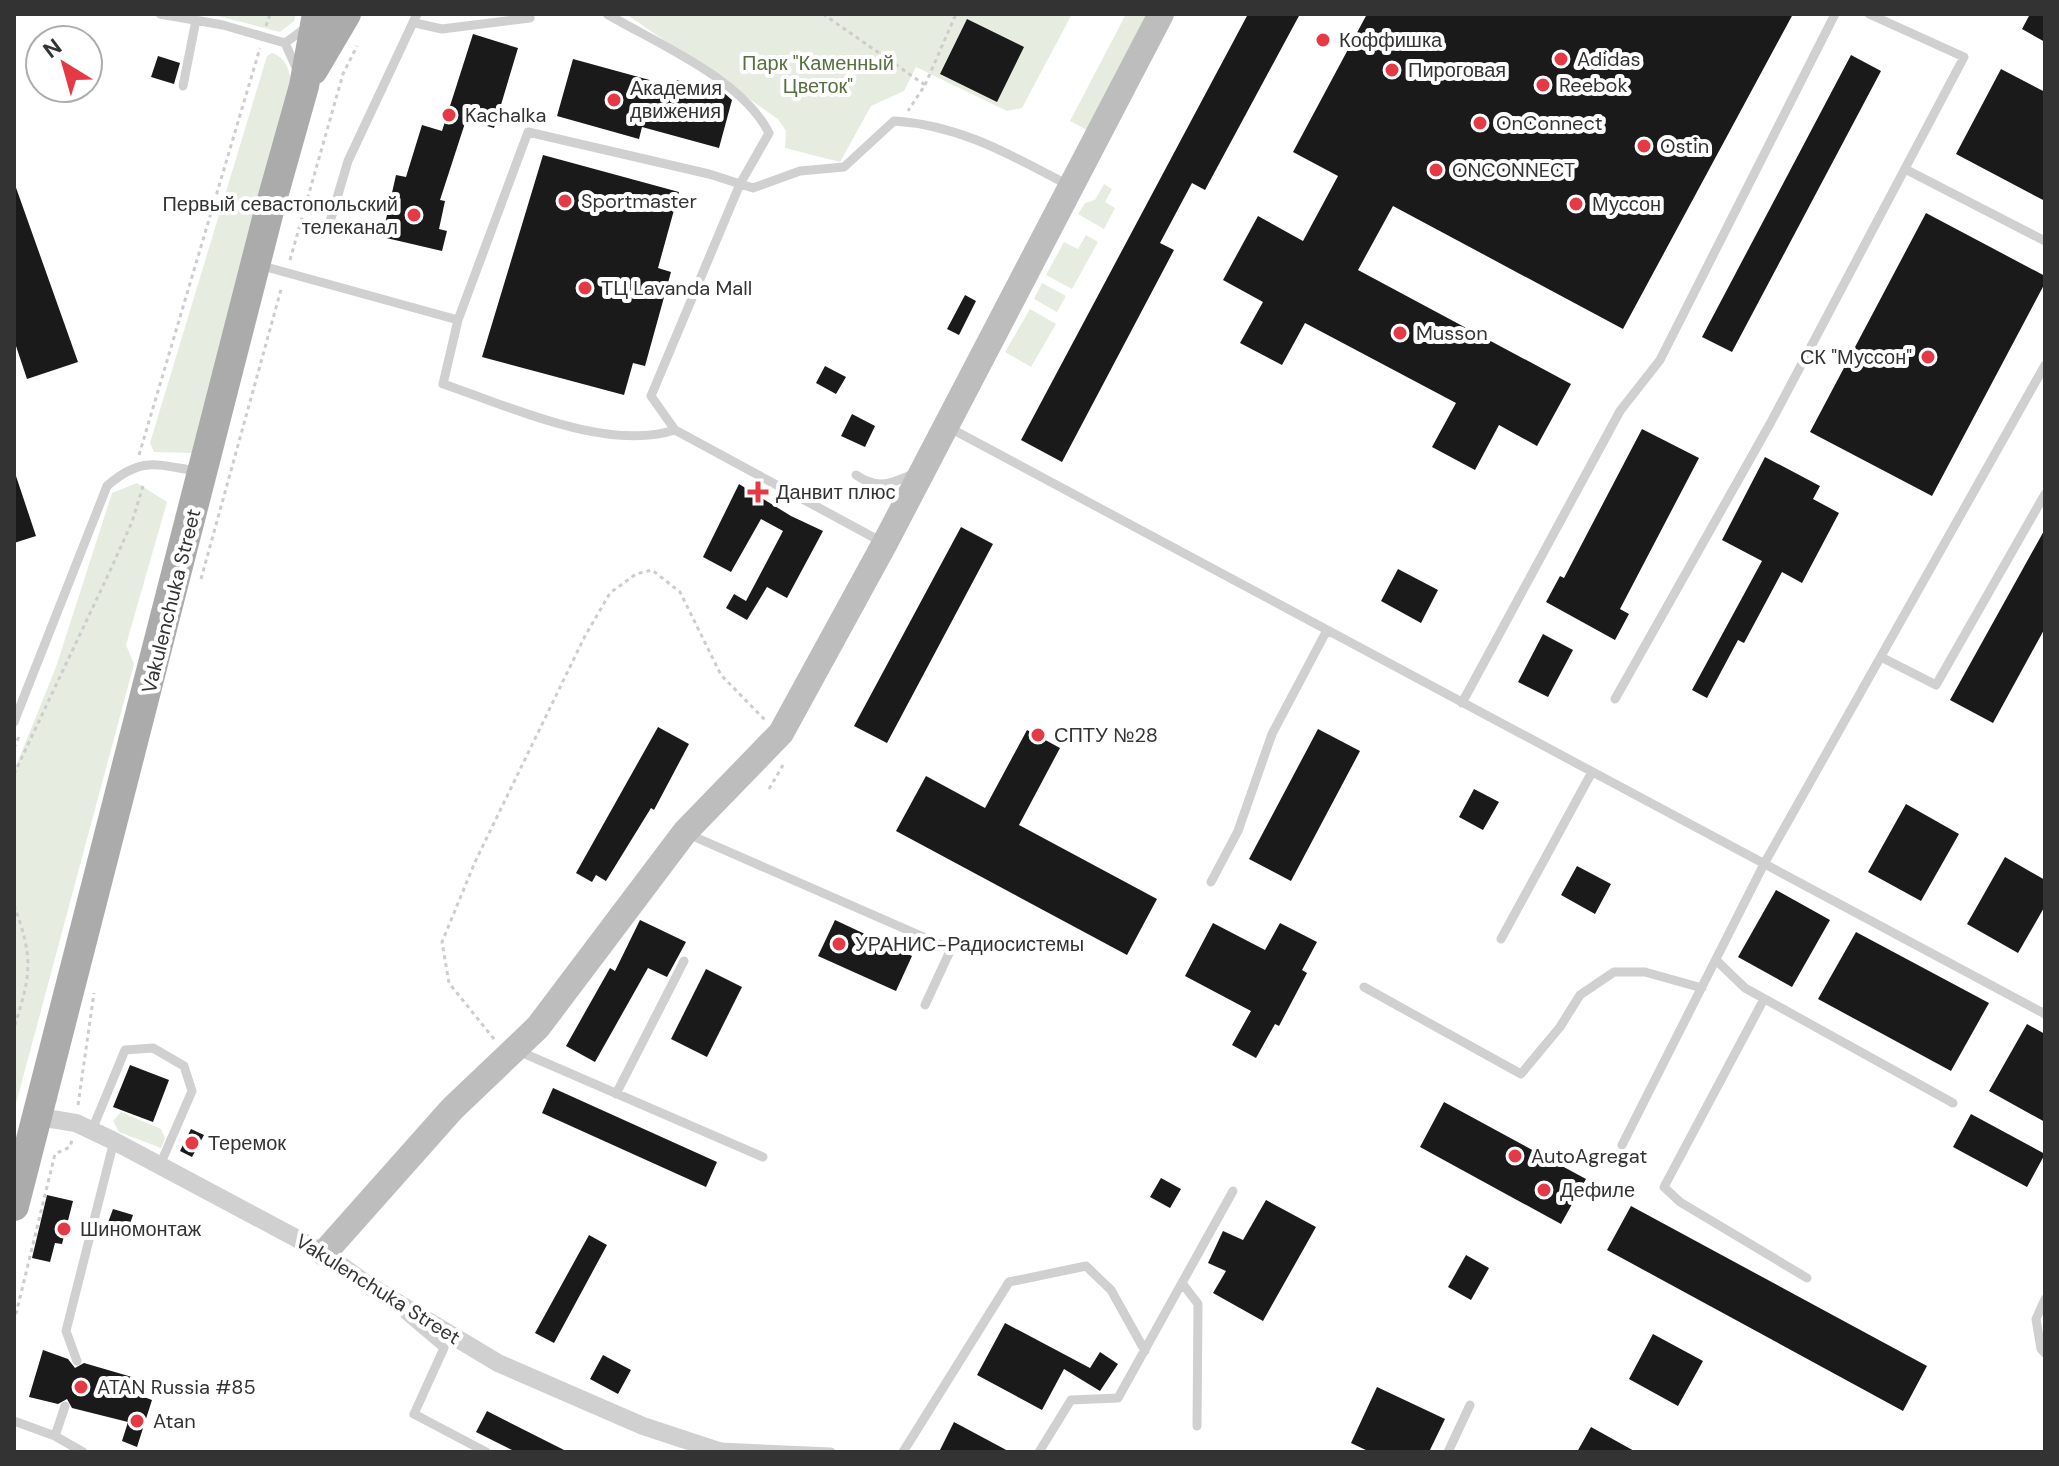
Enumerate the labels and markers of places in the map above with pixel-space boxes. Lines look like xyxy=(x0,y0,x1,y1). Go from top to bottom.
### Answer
place label: Коффишка xyxy=(1339,27,1443,53)
marker: Коффишка xyxy=(1314,31,1332,49)
place label: Adidas xyxy=(1577,46,1641,72)
marker: Adidas xyxy=(1552,50,1570,68)
place label: Пироговая xyxy=(1408,57,1506,83)
marker: Пироговая xyxy=(1383,61,1401,79)
place label: Reebok xyxy=(1559,72,1627,98)
place label: Академия движения xyxy=(630,75,722,124)
marker: Reebok xyxy=(1534,76,1552,94)
marker: Академия движения xyxy=(605,91,623,109)
place label: Kachalka xyxy=(465,102,546,128)
marker: Kachalka xyxy=(440,106,458,124)
place label: OnConnect xyxy=(1496,110,1603,136)
marker: OnConnect xyxy=(1471,114,1489,132)
place label: Ostin xyxy=(1660,133,1709,159)
marker: Ostin xyxy=(1635,137,1653,155)
place label: ONCONNECT xyxy=(1452,157,1575,183)
marker: ONCONNECT xyxy=(1427,161,1445,179)
place label: Sportmaster xyxy=(581,188,697,214)
place label: Первый севастопольский телеканал xyxy=(162,191,398,240)
place label: Муссон xyxy=(1592,191,1661,217)
marker: Sportmaster xyxy=(556,192,574,210)
marker: Муссон xyxy=(1567,195,1585,213)
marker: Первый севастопольский телеканал xyxy=(405,206,423,224)
place label: ТЦ Lavanda Mall xyxy=(601,275,752,301)
marker: ТЦ Lavanda Mall xyxy=(576,279,594,297)
place label: Musson xyxy=(1416,320,1488,346)
marker: Musson xyxy=(1391,324,1409,342)
place label: СК "Муссон" xyxy=(1800,344,1912,370)
marker: СК "Муссон" xyxy=(1919,348,1937,366)
place label: Данвит плюс xyxy=(776,479,896,505)
marker: Данвит плюс xyxy=(747,481,769,503)
place label: СПТУ №28 xyxy=(1054,722,1158,748)
marker: СПТУ №28 xyxy=(1029,726,1047,744)
place label: УРАНИС-Радиосистемы xyxy=(855,931,1084,957)
marker: УРАНИС-Радиосистемы xyxy=(830,935,848,953)
place label: Теремок xyxy=(208,1130,286,1156)
marker: Теремок xyxy=(183,1134,201,1152)
place label: AutoAgregat xyxy=(1531,1143,1647,1169)
marker: AutoAgregat xyxy=(1506,1147,1524,1165)
place label: Дефиле xyxy=(1560,1177,1635,1203)
marker: Дефиле xyxy=(1535,1181,1553,1199)
place label: Шиномонтаж xyxy=(80,1216,202,1242)
marker: Шиномонтаж xyxy=(55,1220,73,1238)
place label: ATAN Russia #85 xyxy=(97,1374,256,1400)
marker: ATAN Russia #85 xyxy=(72,1378,90,1396)
place label: Atan xyxy=(153,1408,196,1434)
marker: Atan xyxy=(128,1412,146,1430)

